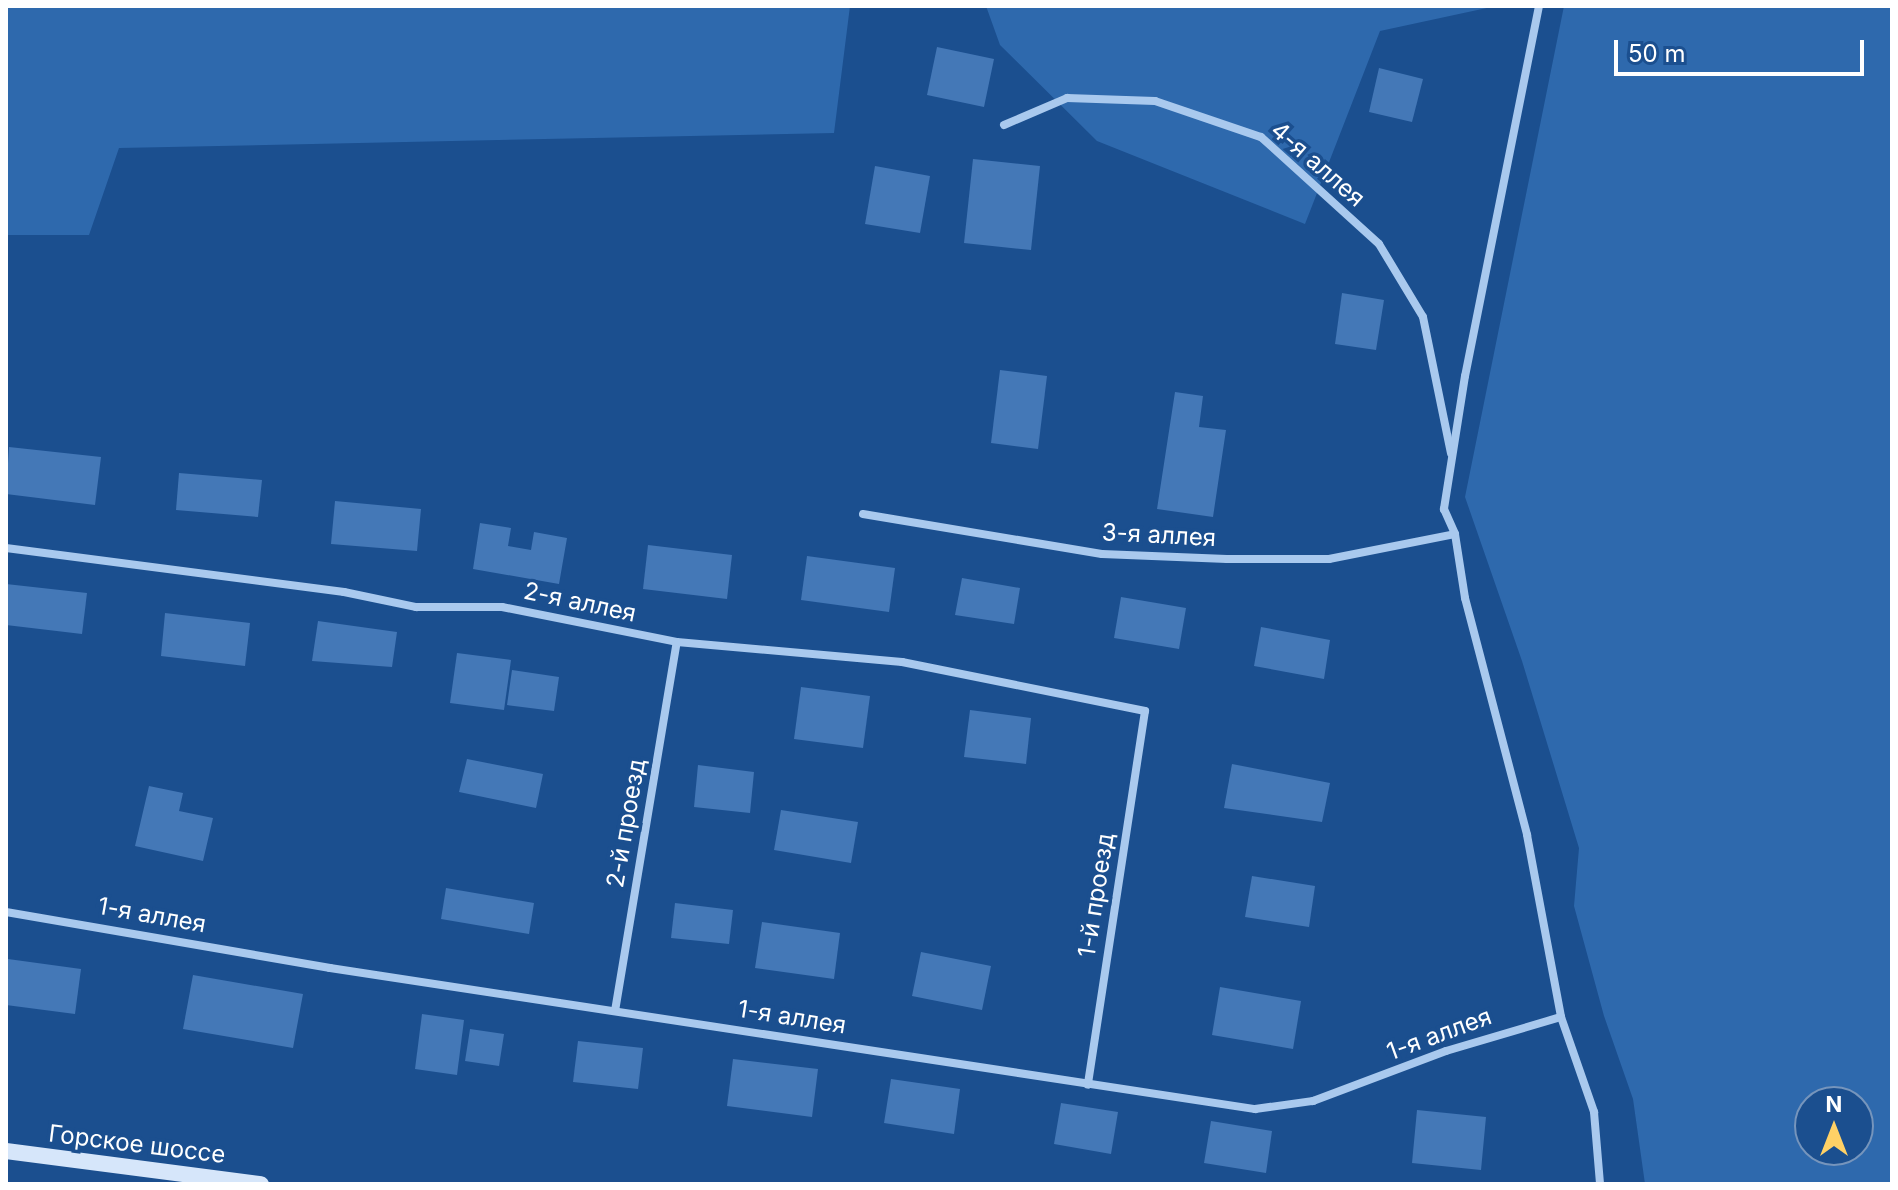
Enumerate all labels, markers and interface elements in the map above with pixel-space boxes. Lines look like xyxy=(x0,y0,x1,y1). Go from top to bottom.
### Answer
scale bar xyxy=(1618,24,1868,74)
text: 50 m xyxy=(1628,39,1686,68)
street label: 4-я аллея xyxy=(1265,115,1371,213)
street label: 3-я аллея xyxy=(1101,518,1217,552)
street label: 2-я аллея xyxy=(521,576,639,628)
street label: 2-й проезд xyxy=(600,756,652,890)
street label: 1-й проезд xyxy=(1072,831,1120,959)
street label: 1-я аллея xyxy=(96,891,208,939)
street label: 1-я аллея xyxy=(736,994,848,1040)
street label: 1-я аллея xyxy=(1383,1002,1495,1066)
north arrow xyxy=(1794,1086,1874,1166)
text: N xyxy=(1826,1091,1842,1117)
street label: Горское шоссе xyxy=(47,1119,227,1169)

